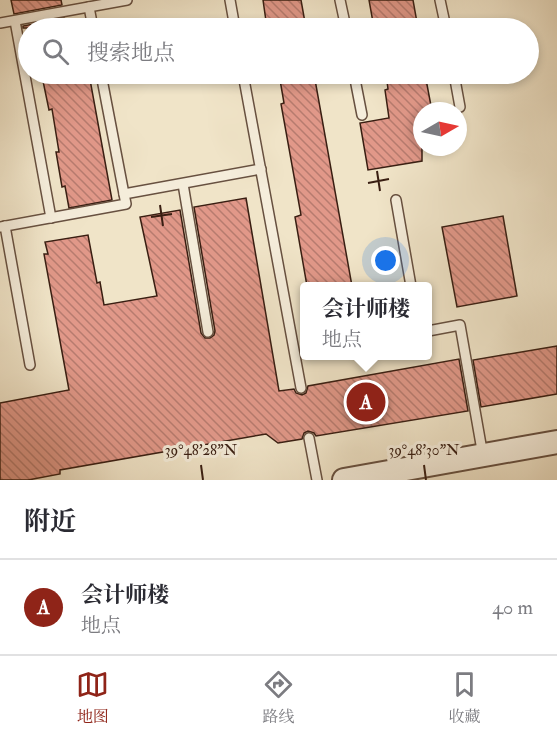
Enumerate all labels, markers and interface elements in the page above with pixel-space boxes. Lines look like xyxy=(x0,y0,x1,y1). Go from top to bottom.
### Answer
search box xyxy=(18,18,539,84)
icon: search xyxy=(39,35,72,68)
text: 搜索地点 xyxy=(87,39,175,67)
north arrow xyxy=(413,102,467,156)
your location xyxy=(371,246,400,275)
popup xyxy=(300,282,432,360)
text: 会计师楼 xyxy=(322,295,410,323)
text: 地点 xyxy=(322,327,362,352)
pin: A xyxy=(346,380,386,424)
text: 39°48'28"N xyxy=(165,441,238,460)
text: 39°48'30"N xyxy=(388,441,460,460)
text: 附近 xyxy=(24,506,76,538)
text: 会计师楼 xyxy=(81,581,169,609)
text: A xyxy=(37,595,50,620)
text: 40 m xyxy=(492,595,533,620)
text: 地点 xyxy=(81,613,121,638)
tab: 地图 xyxy=(76,668,109,727)
tab: 路线 xyxy=(262,668,295,727)
tab: 收藏 xyxy=(448,668,481,727)

